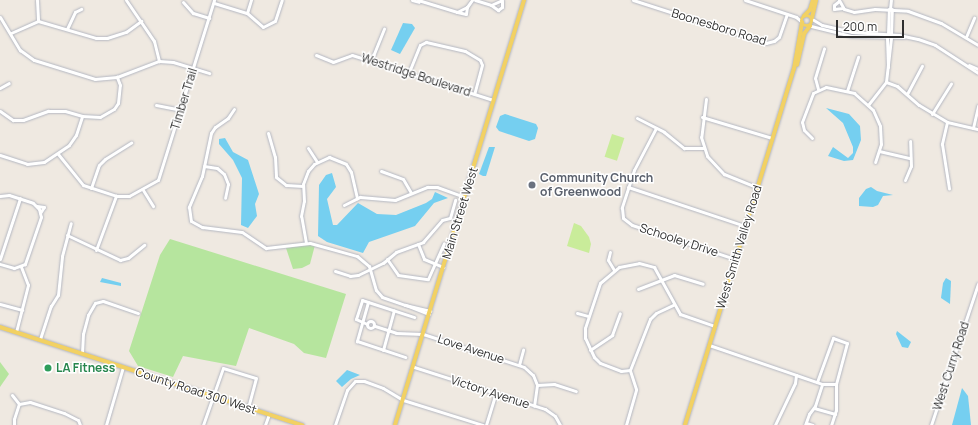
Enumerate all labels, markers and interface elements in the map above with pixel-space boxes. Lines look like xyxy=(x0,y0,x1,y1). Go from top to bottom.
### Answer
street label: Boonesboro Road xyxy=(670,6,768,48)
scale bar xyxy=(838,12,906,38)
text: 200 m xyxy=(843,18,877,35)
street label: Westridge Boulevard xyxy=(359,50,473,100)
street label: Timber Trail xyxy=(168,66,200,132)
street label: Main Street West xyxy=(439,165,481,261)
place label: Community Church of Greenwood xyxy=(540,171,653,199)
marker: Community Church of Greenwood xyxy=(527,180,537,190)
street label: West Smith Valley Road xyxy=(713,183,765,311)
street label: Schooley Drive xyxy=(638,221,720,259)
street label: West Curry Road xyxy=(930,320,972,412)
street label: Love Avenue xyxy=(436,331,506,367)
place label: LA Fitness xyxy=(56,361,115,375)
marker: LA Fitness xyxy=(43,363,53,373)
street label: County Road 300 West xyxy=(134,365,258,417)
street label: Victory Avenue xyxy=(449,372,531,412)

